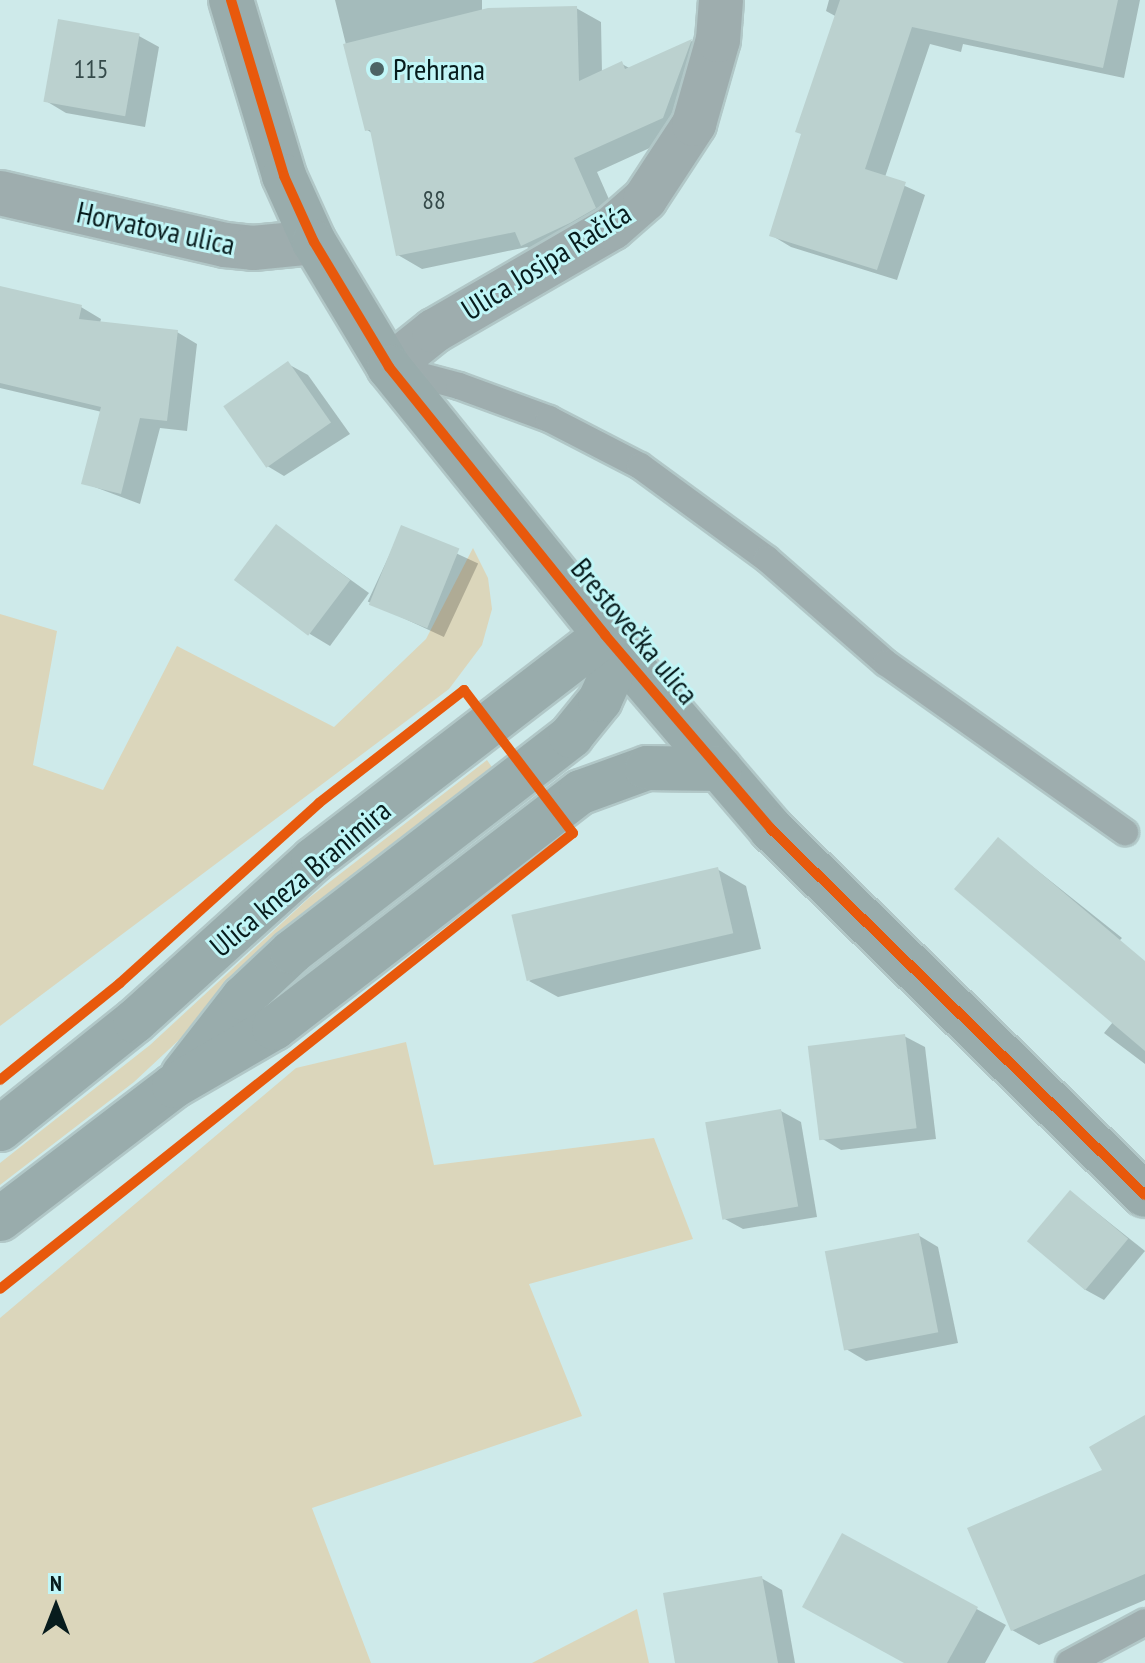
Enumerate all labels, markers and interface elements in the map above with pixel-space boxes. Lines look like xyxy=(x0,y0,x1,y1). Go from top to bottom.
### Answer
place label: Prehrana xyxy=(393,51,485,87)
house number: 115 xyxy=(73,53,109,85)
marker: Prehrana xyxy=(368,60,386,78)
house number: 88 xyxy=(422,184,446,216)
street label: Horvatova ulica xyxy=(74,194,238,262)
street label: Ulica Josipa Račića xyxy=(455,195,637,327)
street label: Brestovečka ulica xyxy=(564,551,706,711)
street label: Ulica kneza Branimira xyxy=(202,792,398,964)
north arrow xyxy=(16,1567,96,1647)
text: N xyxy=(50,1569,62,1597)

